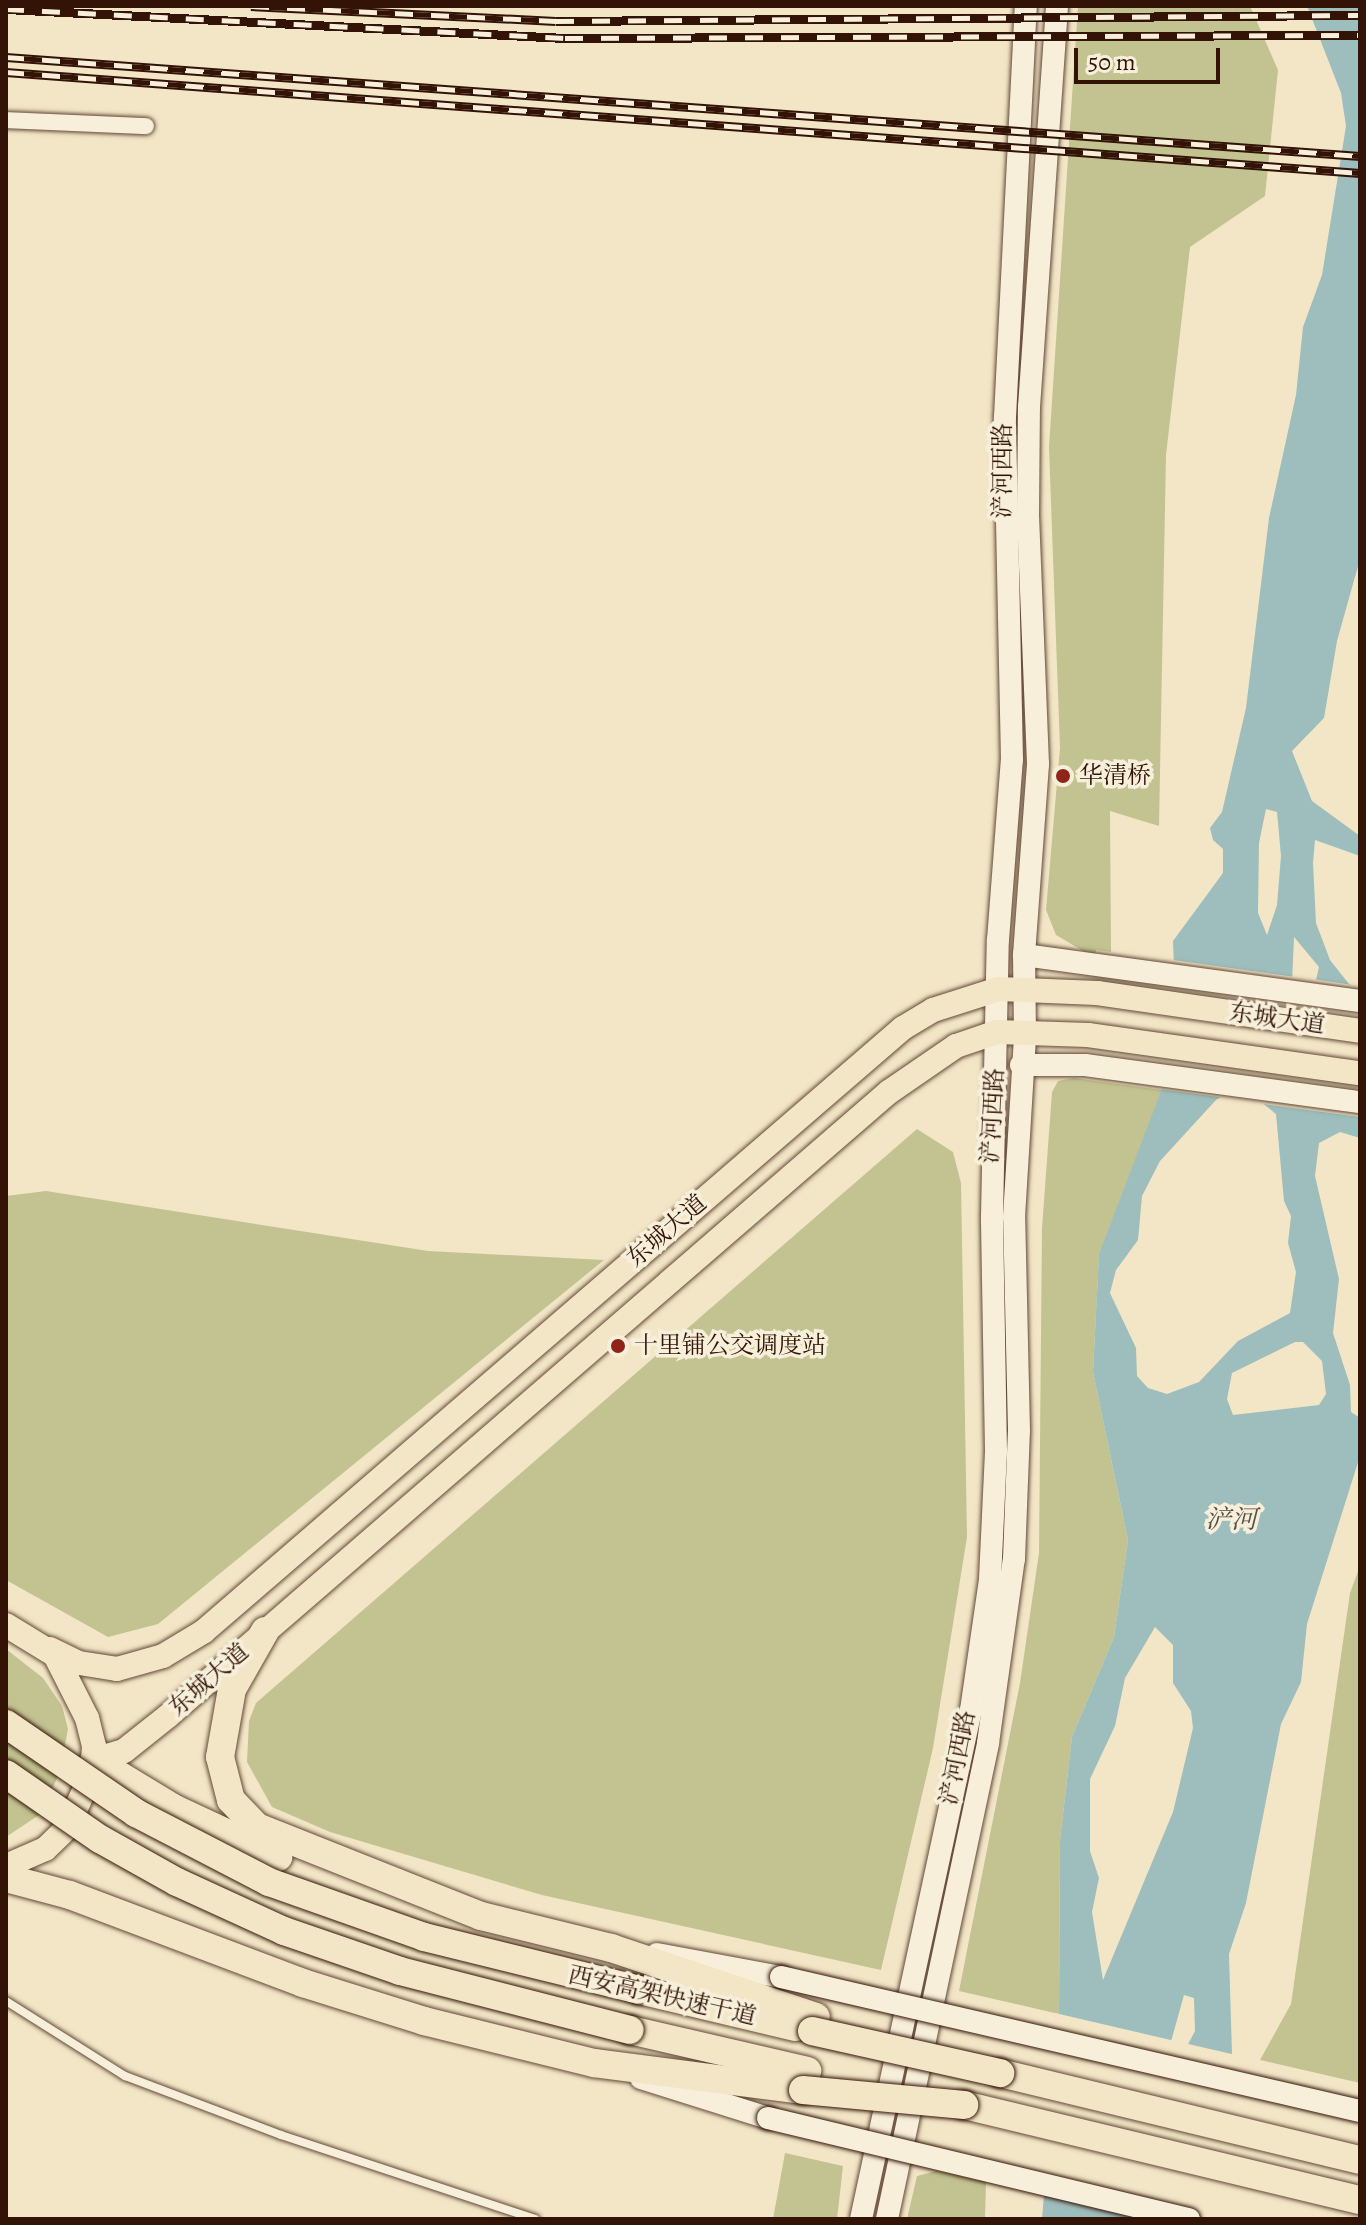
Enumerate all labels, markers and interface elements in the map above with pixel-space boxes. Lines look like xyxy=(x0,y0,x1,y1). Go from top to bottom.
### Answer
scale bar xyxy=(1078,32,1224,82)
text: 50 m xyxy=(1088,46,1136,78)
street label: 浐河西路 xyxy=(989,423,1017,519)
place label: 华清桥 xyxy=(1079,762,1151,790)
marker: 华清桥 xyxy=(1054,767,1072,785)
street label: 东城大道 xyxy=(1227,998,1327,1040)
street label: 浐河西路 xyxy=(976,1067,1010,1165)
street label: 东城大道 xyxy=(621,1189,713,1273)
place label: 十里铺公交调度站 xyxy=(634,1332,826,1360)
marker: 十里铺公交调度站 xyxy=(609,1337,627,1355)
water label: 浐河 xyxy=(1205,1504,1257,1536)
street label: 东城大道 xyxy=(163,1638,255,1722)
street label: 浐河西路 xyxy=(935,1708,981,1808)
street label: 西安高架快速干道 xyxy=(565,1960,759,2032)

